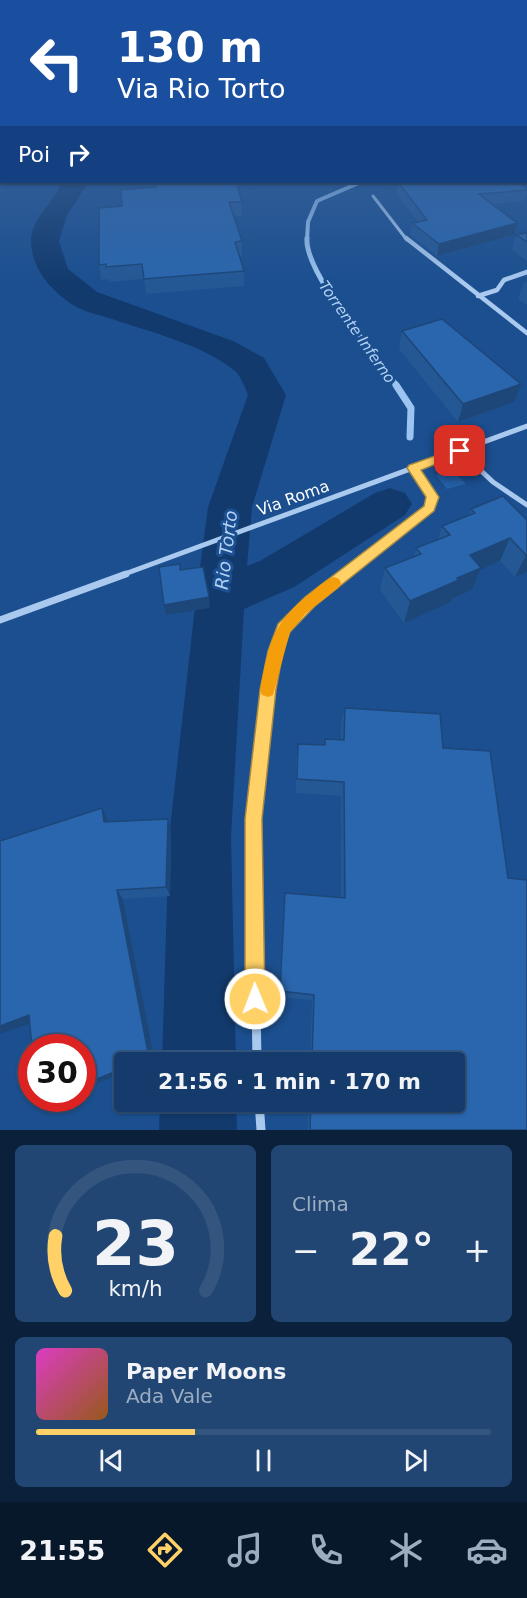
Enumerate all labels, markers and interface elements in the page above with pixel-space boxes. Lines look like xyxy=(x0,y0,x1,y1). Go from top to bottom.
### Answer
text: 130 m xyxy=(117,23,263,72)
icon: left xyxy=(18,24,96,102)
text: Via Rio Torto xyxy=(117,73,286,104)
icon: right xyxy=(62,138,95,171)
text: Poi xyxy=(18,142,50,167)
water label: Torrente Inferno xyxy=(315,277,399,387)
pin xyxy=(434,425,485,476)
icon: arrive xyxy=(443,434,476,467)
street label: Via Roma xyxy=(254,476,332,520)
water label: Rio Torto xyxy=(211,509,241,591)
position arrow xyxy=(223,967,287,1031)
speed limit sign: 30 xyxy=(18,1034,96,1112)
text: 21:56 · 1 min · 170 m xyxy=(158,1069,421,1094)
text: Clima xyxy=(292,1192,349,1216)
text: 23 xyxy=(92,1207,179,1280)
text: 22° xyxy=(349,1223,434,1276)
text: − xyxy=(292,1231,320,1270)
text: + xyxy=(463,1231,491,1270)
text: km/h xyxy=(108,1276,163,1301)
text: Paper Moons xyxy=(126,1359,286,1384)
text: Ada Vale xyxy=(126,1384,213,1408)
icon: previous xyxy=(95,1444,128,1477)
icon: pause xyxy=(247,1444,280,1477)
icon: next xyxy=(399,1444,432,1477)
icon: directions xyxy=(144,1529,186,1571)
icon: music xyxy=(224,1529,266,1571)
icon: phone xyxy=(305,1529,347,1571)
icon: climate xyxy=(385,1529,427,1571)
icon: car xyxy=(466,1529,508,1571)
text: 21:55 xyxy=(19,1535,105,1566)

